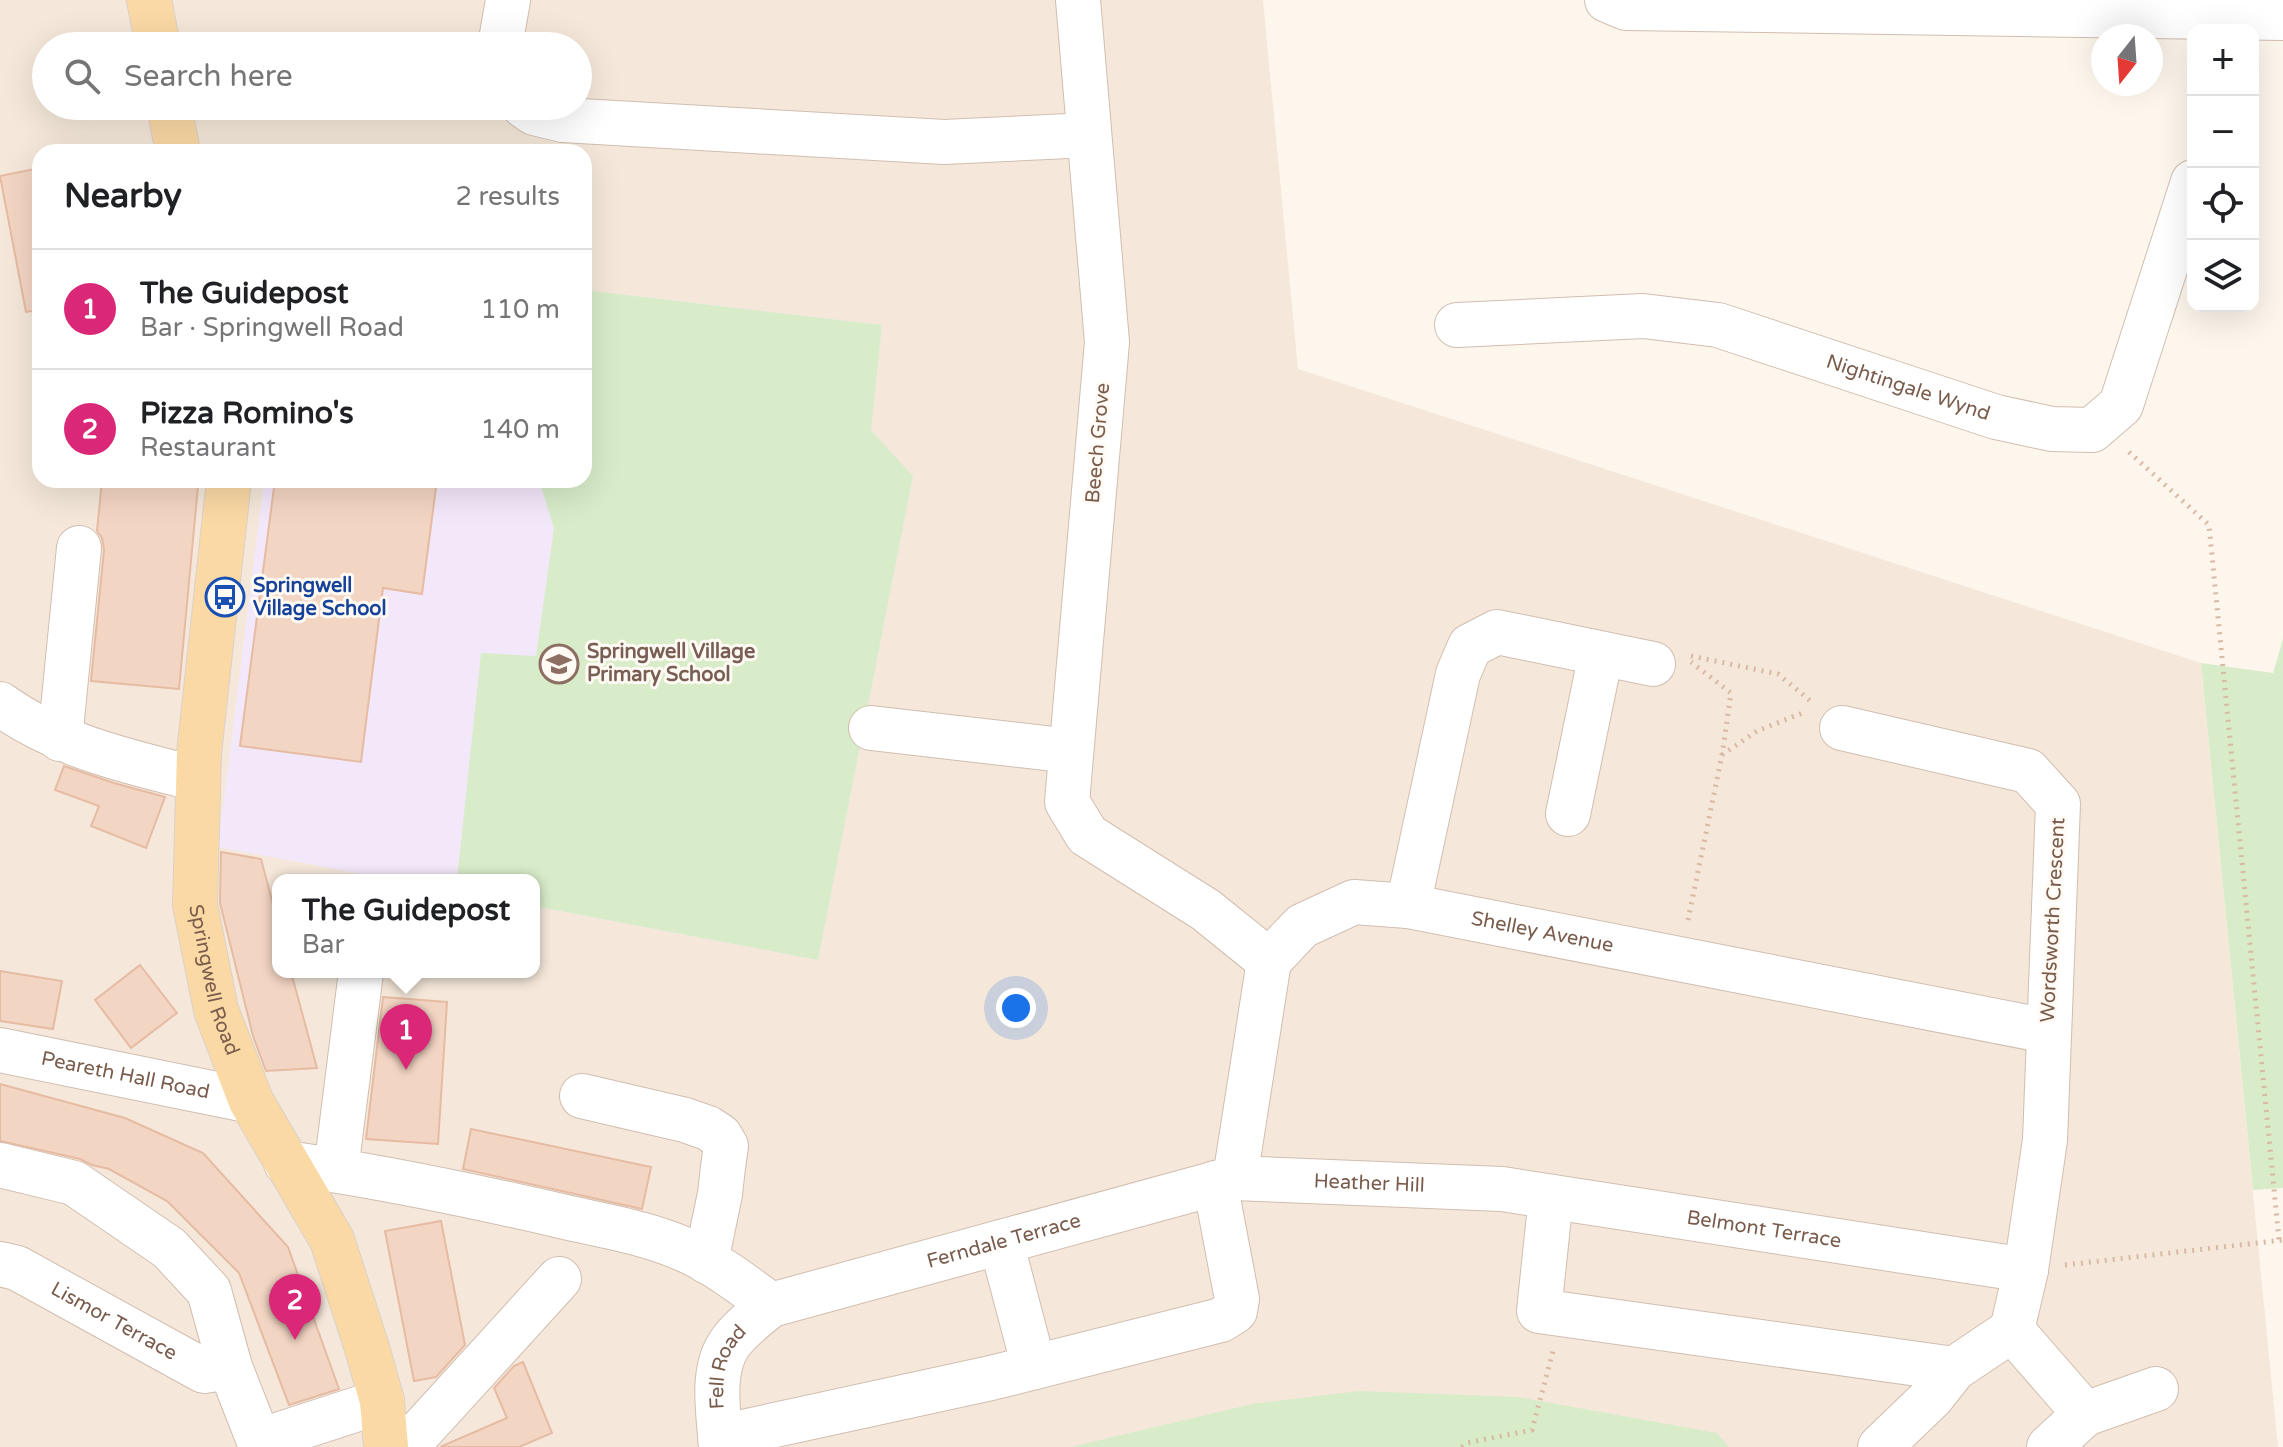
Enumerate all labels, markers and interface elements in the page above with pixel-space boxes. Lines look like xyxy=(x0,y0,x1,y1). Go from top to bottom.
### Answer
north arrow xyxy=(2091,24,2163,96)
map controls xyxy=(2187,24,2259,312)
button: + xyxy=(2187,24,2259,96)
search box xyxy=(32,32,592,120)
icon: search xyxy=(60,54,104,98)
text: Search here xyxy=(124,58,293,95)
button: − xyxy=(2187,96,2259,168)
button: locate xyxy=(2187,168,2259,240)
text: Nearby xyxy=(64,176,182,217)
text: 2 results xyxy=(455,181,560,212)
button: layers xyxy=(2187,240,2259,312)
text: The Guidepost xyxy=(140,275,348,312)
text: 1 xyxy=(82,294,98,325)
text: 110 m xyxy=(480,294,560,325)
text: Bar · Springwell Road xyxy=(140,312,404,343)
street label: Nightingale Wynd xyxy=(1823,350,1993,426)
street label: Beech Grove xyxy=(1081,382,1115,504)
text: Pizza Romino's xyxy=(140,395,354,432)
text: 2 xyxy=(82,414,98,445)
text: 140 m xyxy=(480,414,560,445)
text: Restaurant xyxy=(140,432,276,463)
place label: Springwell Village School xyxy=(253,574,386,621)
bus stop icon: Springwell Village School xyxy=(204,576,246,618)
place label: Springwell Village Primary School xyxy=(587,640,755,687)
school or university icon: Springwell Village Primary School xyxy=(538,643,580,685)
street label: Wordsworth Crescent xyxy=(2036,817,2070,1023)
popup xyxy=(272,874,540,978)
text: The Guidepost xyxy=(302,892,510,929)
street label: Springwell Road xyxy=(183,903,244,1059)
street label: Shelley Avenue xyxy=(1469,907,1615,958)
text: Bar xyxy=(302,929,344,960)
your location xyxy=(996,988,1036,1028)
pin: 1 xyxy=(380,1004,432,1070)
street label: Peareth Hall Road xyxy=(39,1047,212,1104)
street label: Heather Hill xyxy=(1313,1169,1425,1198)
street label: Belmont Terrace xyxy=(1685,1206,1843,1253)
street label: Ferndale Terrace xyxy=(924,1209,1084,1274)
pin: 2 xyxy=(269,1274,321,1340)
street label: Lismor Terrace xyxy=(47,1277,181,1366)
street label: Fell Road xyxy=(705,1320,752,1410)

